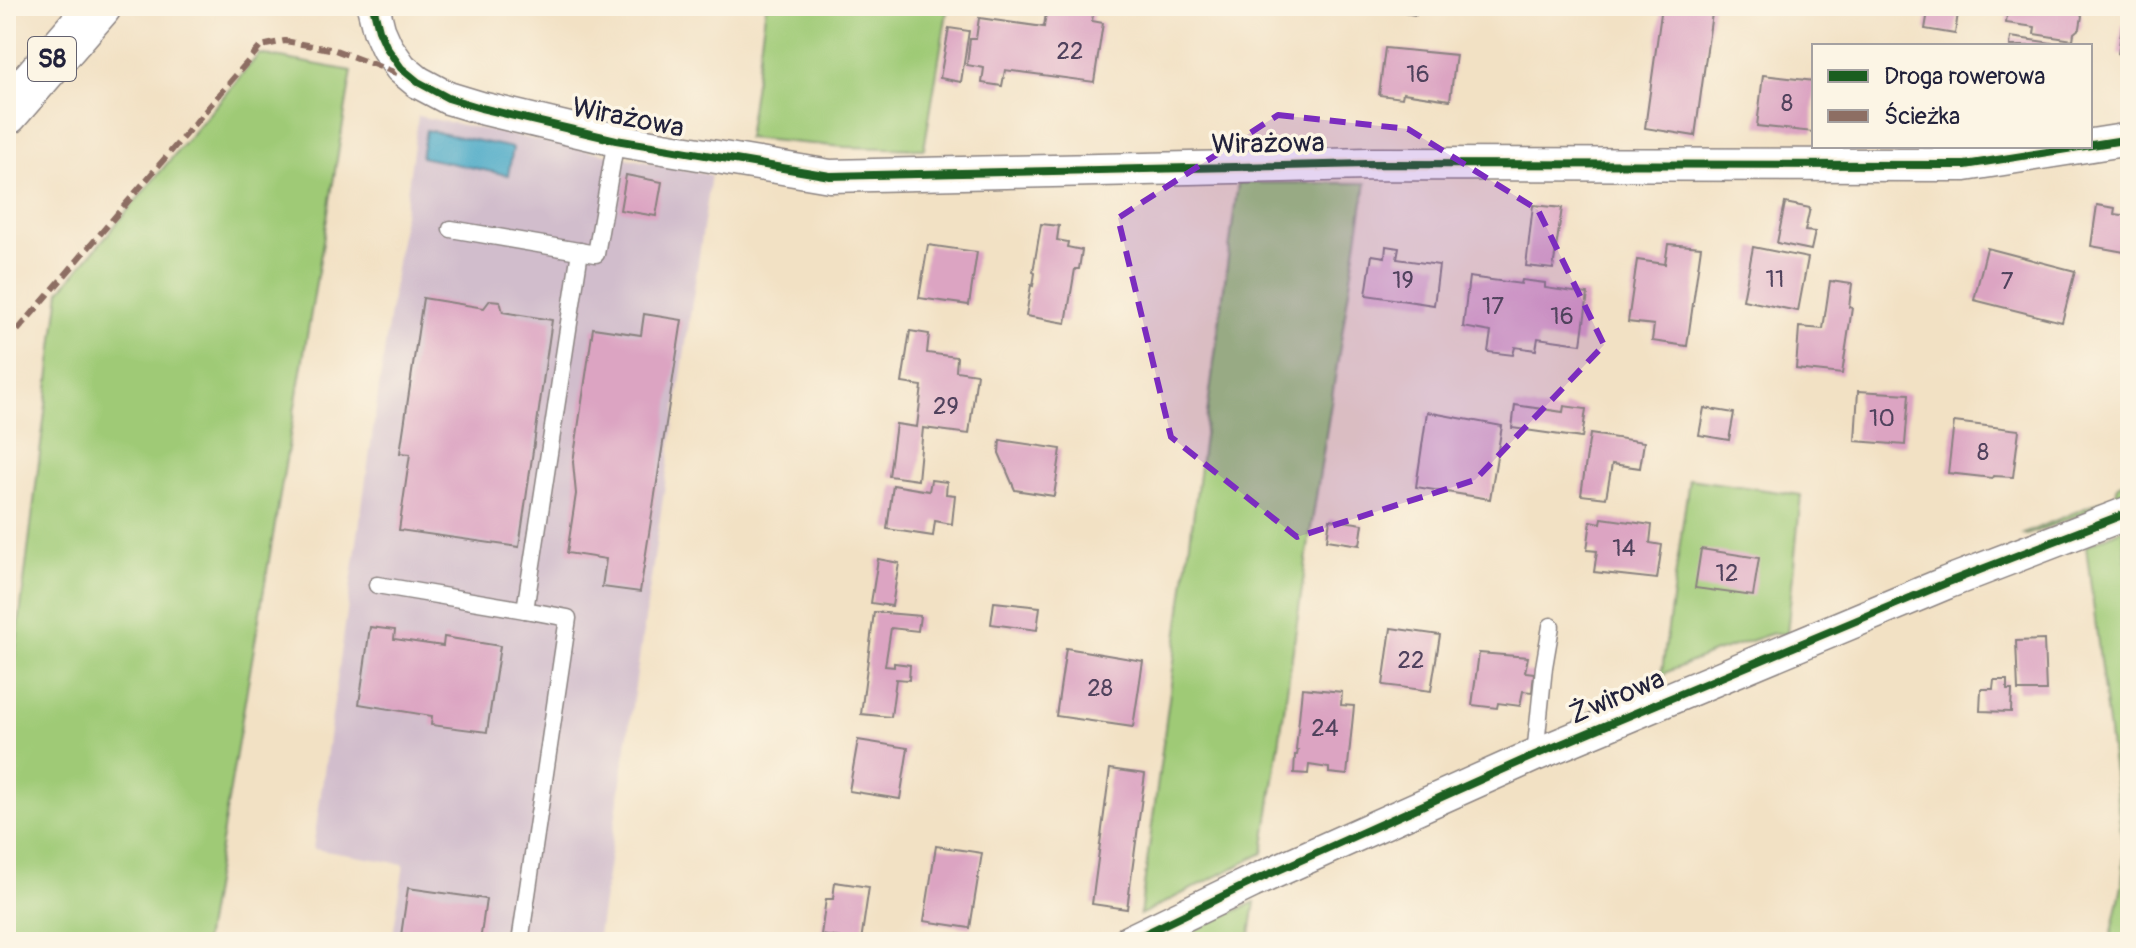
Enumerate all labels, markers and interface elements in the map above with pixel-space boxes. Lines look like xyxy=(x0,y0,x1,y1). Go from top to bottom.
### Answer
road number: S8 xyxy=(28,37,76,81)
house number: 22 xyxy=(1057,37,1083,66)
legend xyxy=(1812,44,2092,148)
house number: 16 xyxy=(1406,60,1430,89)
text: Droga rowerowa xyxy=(1884,62,2045,91)
house number: 8 xyxy=(1781,89,1793,118)
street label: Wirażowa xyxy=(569,90,687,146)
text: Ścieżka xyxy=(1884,102,1960,131)
street label: Wirażowa xyxy=(1211,126,1325,162)
house number: 11 xyxy=(1766,265,1784,294)
house number: 19 xyxy=(1392,266,1414,295)
house number: 7 xyxy=(2001,267,2014,296)
house number: 17 xyxy=(1482,292,1504,321)
house number: 16 xyxy=(1550,302,1574,331)
house number: 29 xyxy=(933,392,959,421)
house number: 10 xyxy=(1869,404,1895,433)
house number: 8 xyxy=(1977,438,1989,467)
house number: 14 xyxy=(1612,534,1636,563)
house number: 12 xyxy=(1716,559,1738,588)
house number: 22 xyxy=(1398,646,1424,675)
street label: Żwirowa xyxy=(1564,661,1670,733)
house number: 28 xyxy=(1087,674,1113,703)
house number: 24 xyxy=(1311,714,1339,743)

